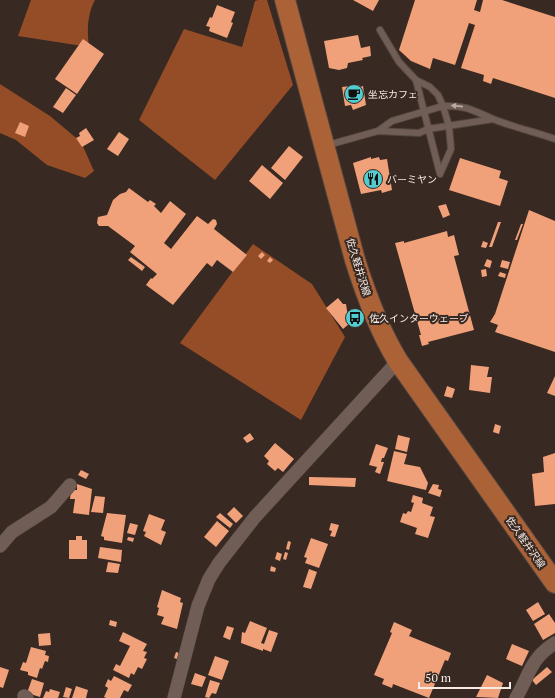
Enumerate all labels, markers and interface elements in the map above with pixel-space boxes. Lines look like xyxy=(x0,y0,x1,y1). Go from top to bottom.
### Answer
cafe icon: 坐忘カフェ xyxy=(343,83,365,105)
place label: 坐忘カフェ xyxy=(368,88,418,101)
one-way arrow xyxy=(451,103,463,109)
restaurant icon: バーミヤン xyxy=(362,168,384,190)
place label: バーミヤン xyxy=(387,173,437,186)
street label: 佐久軽井沢線 xyxy=(344,237,374,298)
bus stop icon: 佐久インターウェーブ xyxy=(344,307,366,329)
place label: 佐久インターウェーブ xyxy=(369,312,468,325)
street label: 佐久軽井沢線 xyxy=(503,514,548,571)
scale bar xyxy=(419,664,510,690)
text: 50 m xyxy=(425,670,452,685)

